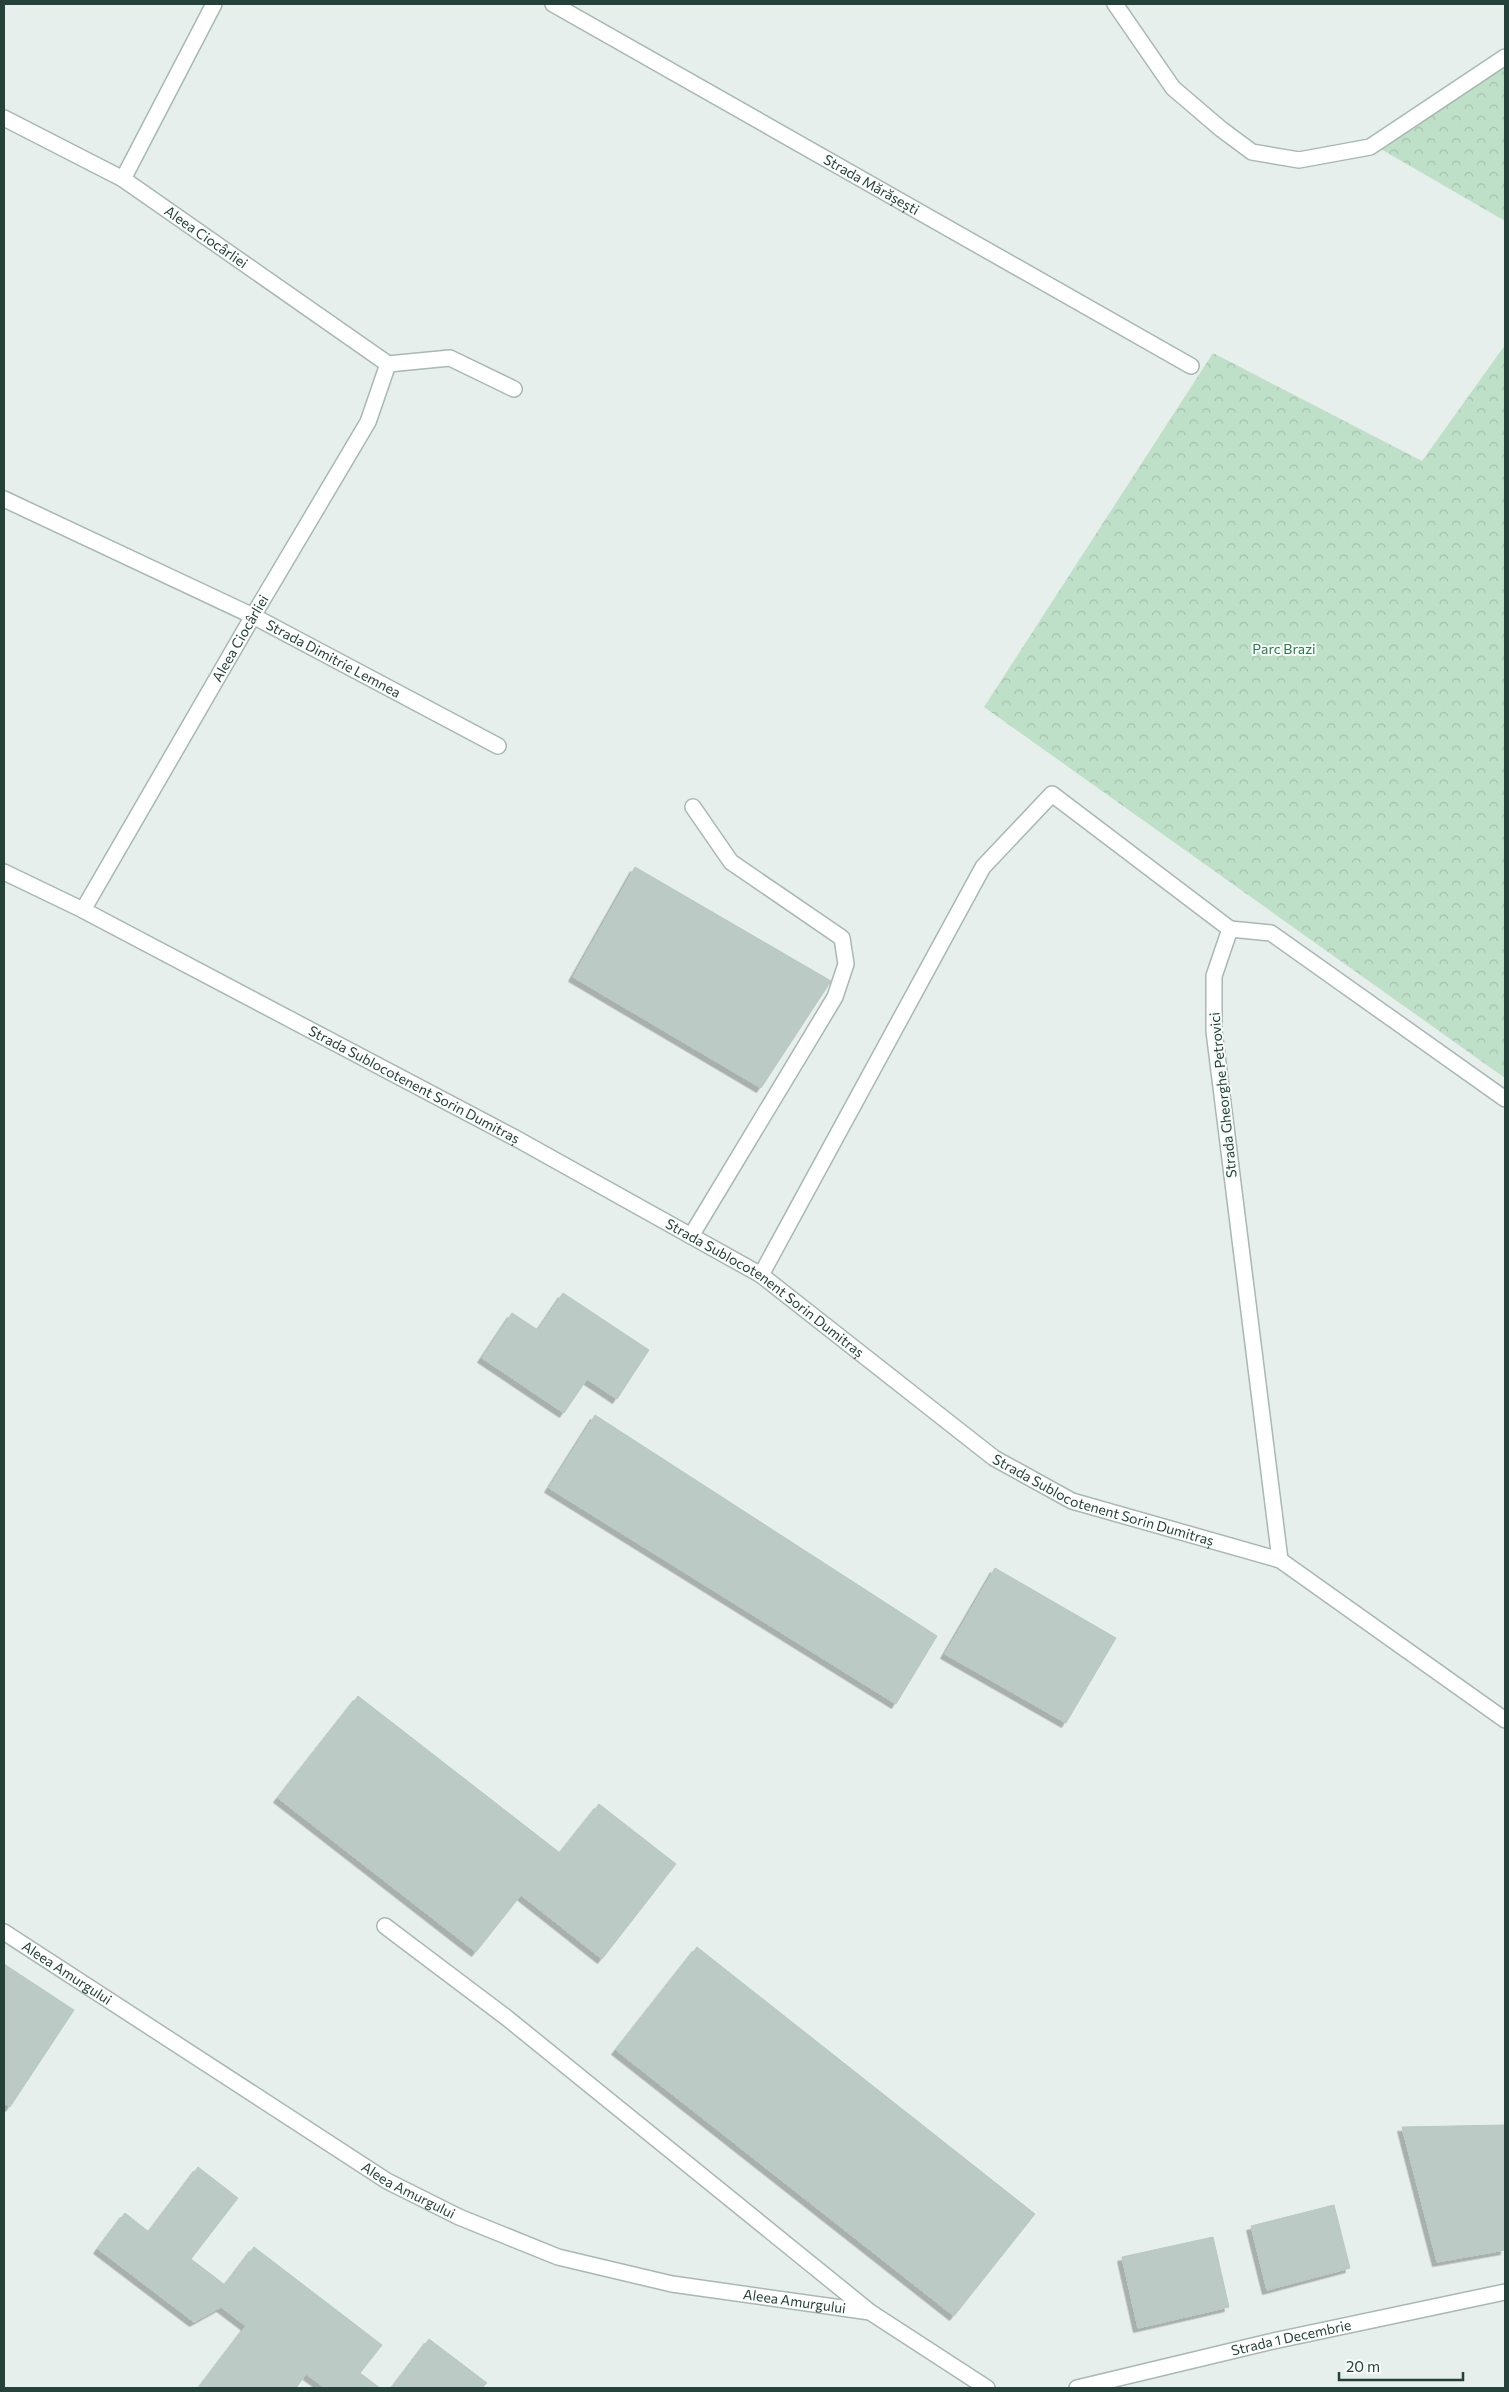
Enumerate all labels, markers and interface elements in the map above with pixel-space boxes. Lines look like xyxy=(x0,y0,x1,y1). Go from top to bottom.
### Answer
street label: Strada Mărășești xyxy=(821,150,922,218)
street label: Aleea Ciocârliei xyxy=(161,202,251,271)
street label: Aleea Ciocârliei xyxy=(208,591,272,684)
street label: Strada Dimitrie Lemnea xyxy=(263,616,404,701)
park label: Parc Brazi xyxy=(1252,640,1316,657)
street label: Strada Gheorghe Petrovici xyxy=(1205,1011,1240,1179)
street label: Strada Sublocotenent Sorin Dumitraș xyxy=(306,1022,523,1148)
street label: Strada Sublocotenent Sorin Dumitraș xyxy=(663,1215,868,1361)
street label: Strada Sublocotenent Sorin Dumitraș xyxy=(990,1450,1216,1550)
street label: Aleea Amurgului xyxy=(19,1937,115,2008)
street label: Aleea Amurgului xyxy=(359,2158,458,2222)
street label: Aleea Amurgului xyxy=(742,2285,847,2317)
street label: Strada 1 Decembrie xyxy=(1229,2316,1353,2359)
scale bar xyxy=(1339,2350,1463,2382)
text: 20 m xyxy=(1346,2357,1380,2375)

